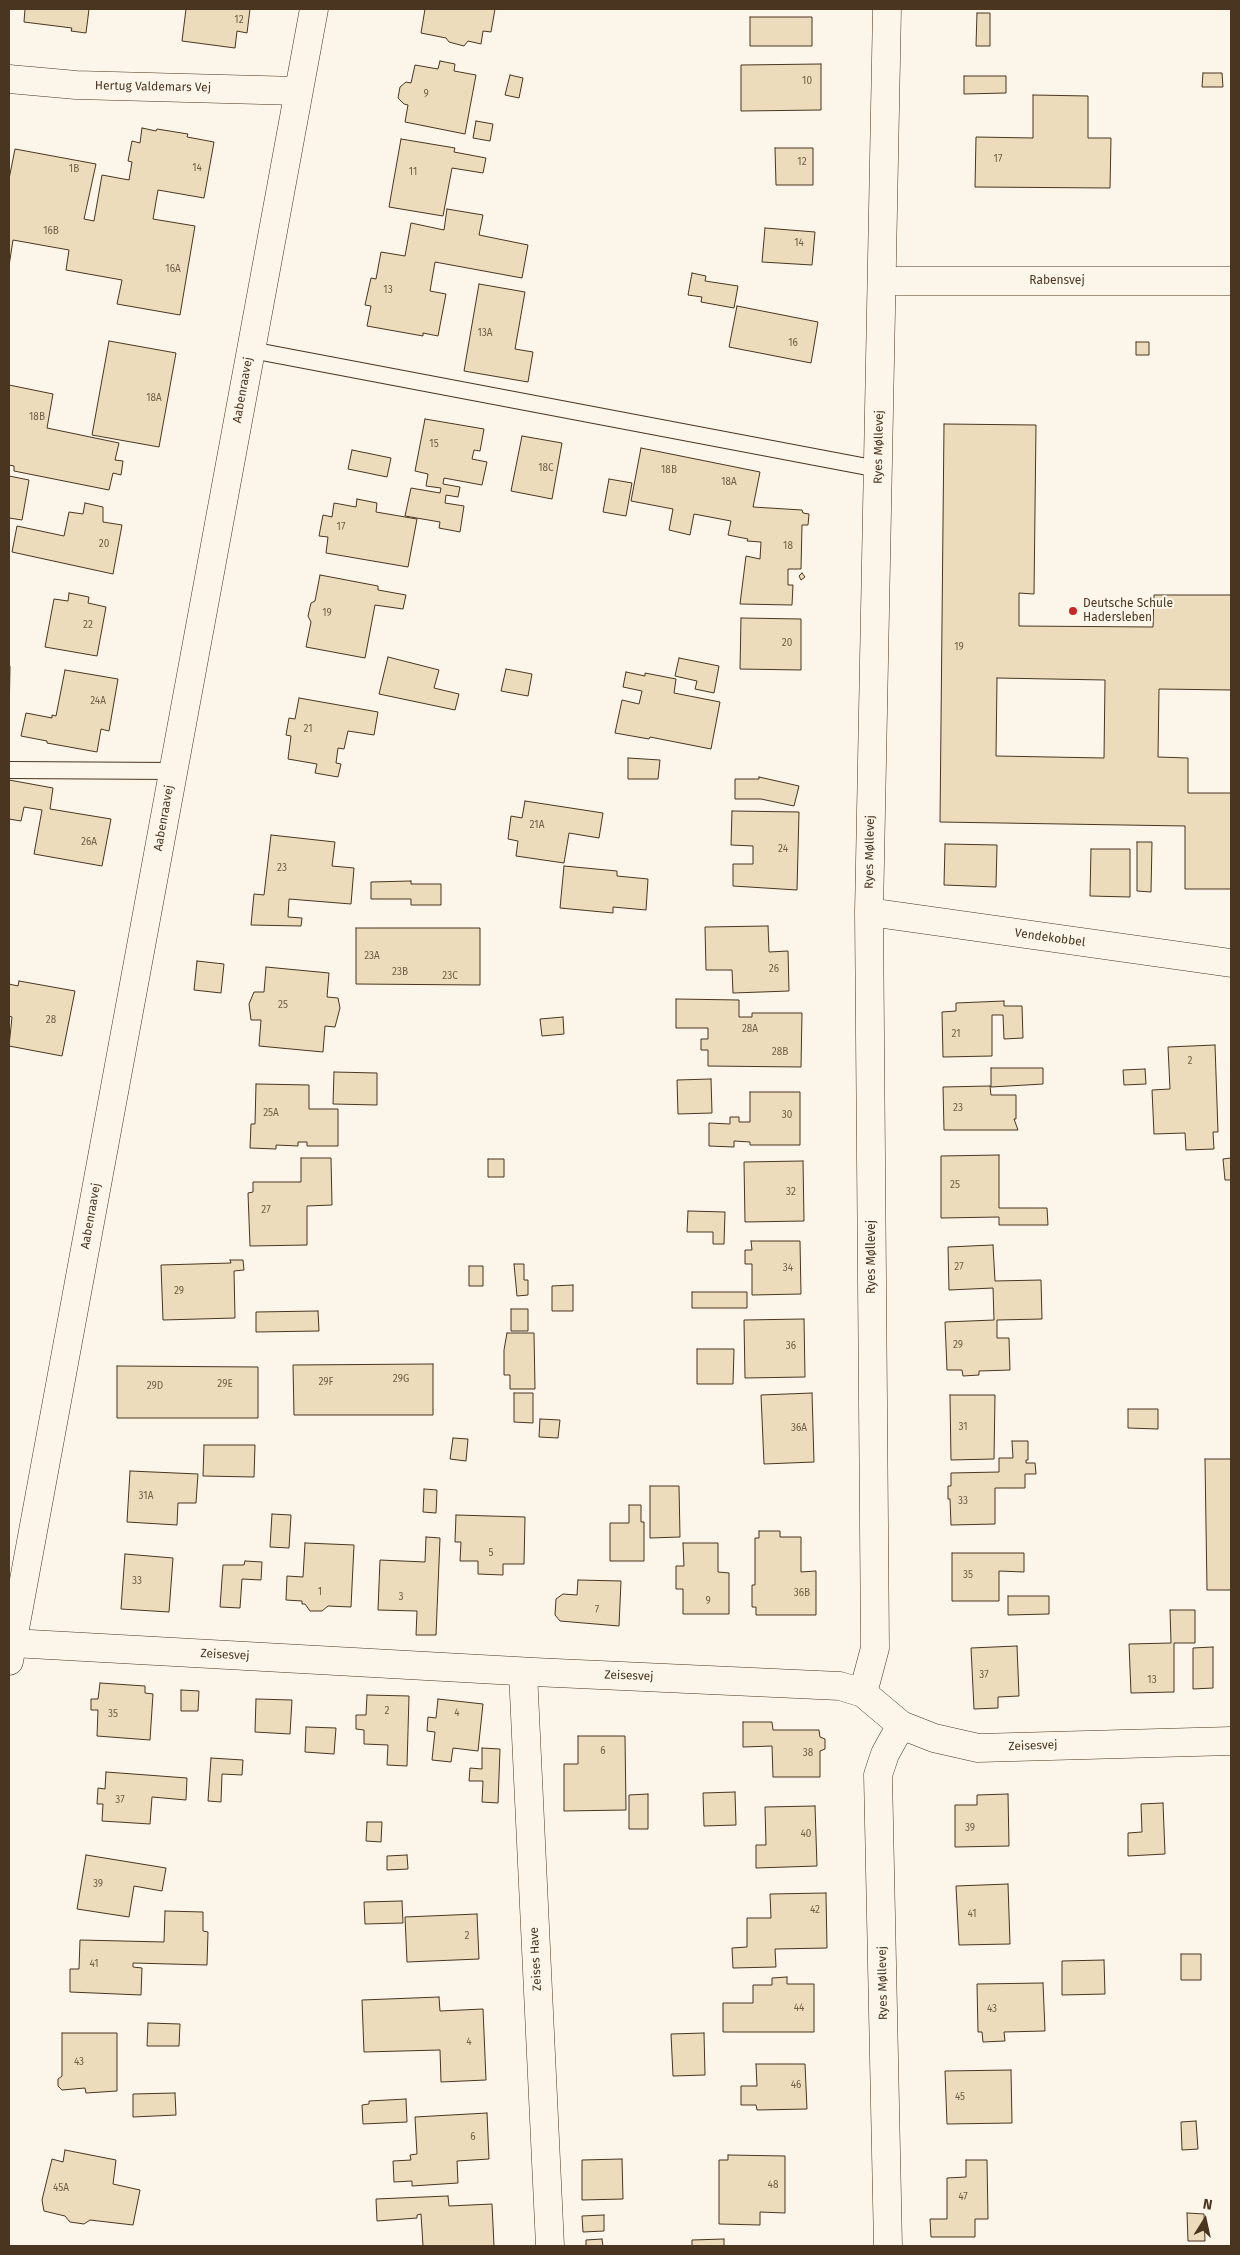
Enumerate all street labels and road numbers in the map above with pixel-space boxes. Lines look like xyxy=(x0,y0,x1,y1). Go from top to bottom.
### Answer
street label: Hertug Valdemars Vej xyxy=(95,79,211,95)
street label: Rabensvej xyxy=(1029,274,1085,288)
street label: Aabenraavej xyxy=(230,356,256,424)
street label: Ryes Møllevej xyxy=(871,410,887,484)
street label: Aabenraavej xyxy=(151,784,177,852)
street label: Ryes Møllevej xyxy=(862,815,878,889)
street label: Vendekobbel xyxy=(1014,926,1086,950)
street label: Aabenraavej xyxy=(78,1182,104,1250)
street label: Ryes Møllevej xyxy=(865,1220,879,1294)
street label: Zeisesvej xyxy=(200,1647,250,1663)
street label: Zeisesvej xyxy=(604,1668,654,1684)
street label: Zeisesvej xyxy=(1008,1738,1058,1754)
street label: Zeises Have xyxy=(527,1927,545,1991)
street label: Ryes Møllevej xyxy=(875,1946,891,2020)

